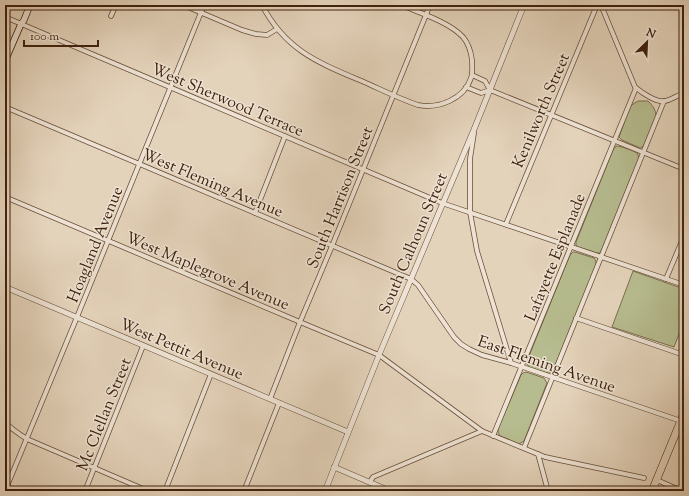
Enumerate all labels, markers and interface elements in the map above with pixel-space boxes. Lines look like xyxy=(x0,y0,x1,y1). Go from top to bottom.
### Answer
scale bar xyxy=(24,22,98,48)
north arrow xyxy=(627,22,667,62)
text: N xyxy=(642,24,658,43)
text: 100 m xyxy=(30,28,59,46)
street label: Kenilworth Street xyxy=(508,50,577,172)
street label: West Sherwood Terrace xyxy=(147,59,307,144)
street label: South Harrison Street xyxy=(302,123,381,272)
street label: West Fleming Avenue xyxy=(138,144,286,224)
street label: South Calhoun Street xyxy=(374,169,455,318)
street label: Hoagland Avenue xyxy=(63,183,130,306)
street label: Lafayette Esplanade xyxy=(520,191,592,325)
street label: West Maplegrove Avenue xyxy=(122,227,292,317)
street label: West Pettit Avenue xyxy=(116,314,246,387)
street label: East Fleming Avenue xyxy=(474,331,618,400)
street label: Mc Clellan Street xyxy=(72,354,139,475)

